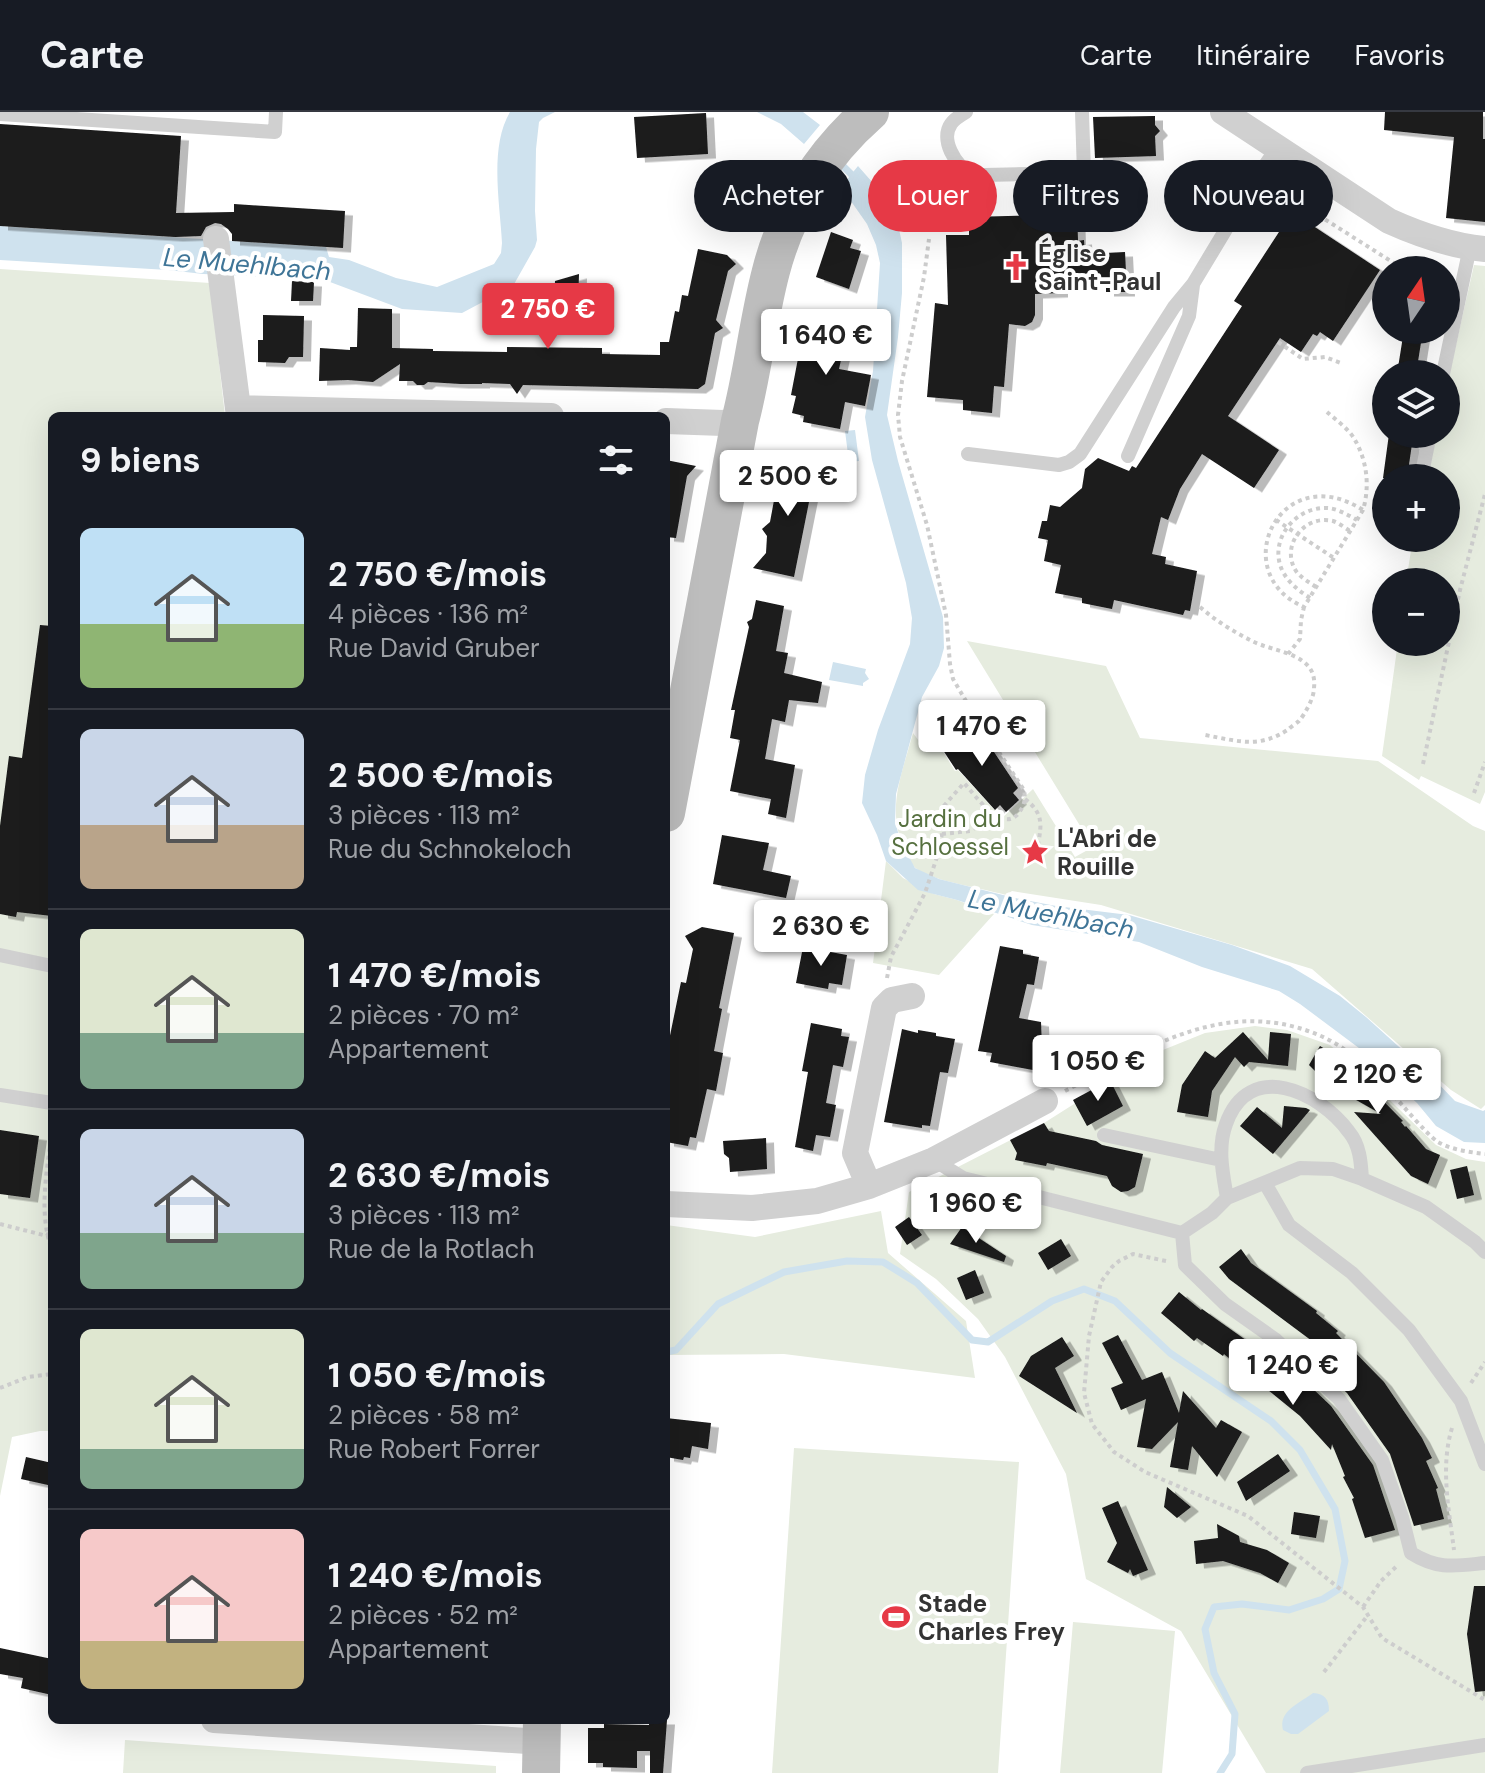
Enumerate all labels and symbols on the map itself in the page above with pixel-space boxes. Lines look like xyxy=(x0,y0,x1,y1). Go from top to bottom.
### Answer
place label: Église Saint-Paul xyxy=(1038,237,1161,297)
water label: Le Muehlbach xyxy=(162,240,332,288)
church icon: Église Saint-Paul xyxy=(1001,252,1031,282)
north arrow xyxy=(1372,256,1460,344)
pin: 2 750 € xyxy=(474,283,622,351)
pin: 1 640 € xyxy=(752,309,900,377)
pin: 2 500 € xyxy=(714,450,862,518)
pin: 1 470 € xyxy=(908,700,1056,768)
park label: Jardin du Schloessel xyxy=(891,803,1009,862)
place label: L'Abri de Rouille xyxy=(1057,823,1157,882)
place icon: L'Abri de Rouille xyxy=(1020,837,1050,867)
water label: Le Muehlbach xyxy=(965,881,1137,947)
pin: 2 630 € xyxy=(747,900,895,968)
pin: 1 050 € xyxy=(1024,1035,1172,1103)
pin: 2 120 € xyxy=(1304,1048,1452,1116)
pin: 1 960 € xyxy=(902,1177,1050,1245)
pin: 1 240 € xyxy=(1219,1339,1367,1407)
place label: Stade Charles Frey xyxy=(918,1588,1066,1647)
sports icon: Stade Charles Frey xyxy=(881,1602,911,1632)

